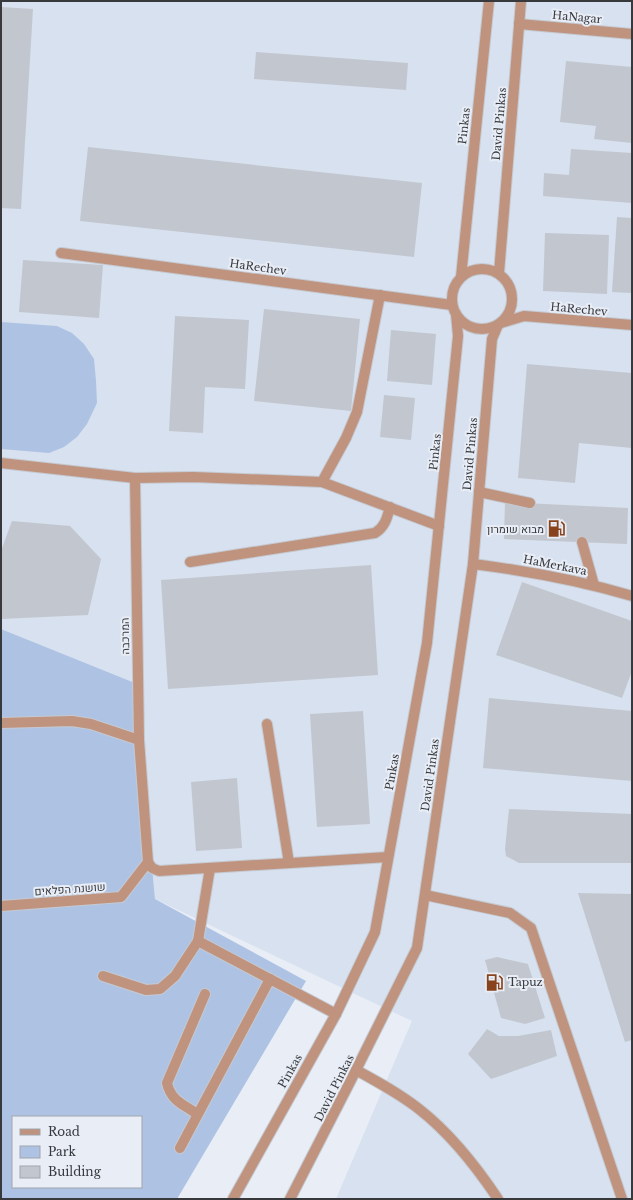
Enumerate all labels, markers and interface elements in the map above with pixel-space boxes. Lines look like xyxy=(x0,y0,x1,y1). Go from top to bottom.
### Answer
street label: HaNagar xyxy=(552,8,603,26)
street label: David Pinkas xyxy=(489,87,509,161)
street label: Pinkas xyxy=(455,107,473,145)
street label: HaRechev xyxy=(229,256,288,278)
street label: HaRechev xyxy=(550,300,609,319)
street label: David Pinkas xyxy=(460,417,480,491)
street label: Pinkas xyxy=(426,433,444,471)
fuel station icon: מבוא שומרון xyxy=(547,519,567,539)
place label: מבוא שומרון xyxy=(487,522,544,536)
street label: HaMerkava xyxy=(522,552,589,578)
street label: המרכבה xyxy=(118,617,132,655)
street label: David Pinkas xyxy=(418,738,442,812)
street label: Pinkas xyxy=(382,753,402,791)
street label: שושנת הפלאים xyxy=(34,880,106,898)
fuel station icon: Tapuz xyxy=(485,972,505,992)
place label: Tapuz xyxy=(508,975,543,989)
street label: Pinkas xyxy=(275,1052,305,1090)
street label: David Pinkas xyxy=(311,1052,357,1124)
legend xyxy=(12,1116,142,1188)
text: Road xyxy=(48,1124,80,1139)
text: Park xyxy=(48,1144,76,1159)
text: Building xyxy=(48,1164,102,1179)

